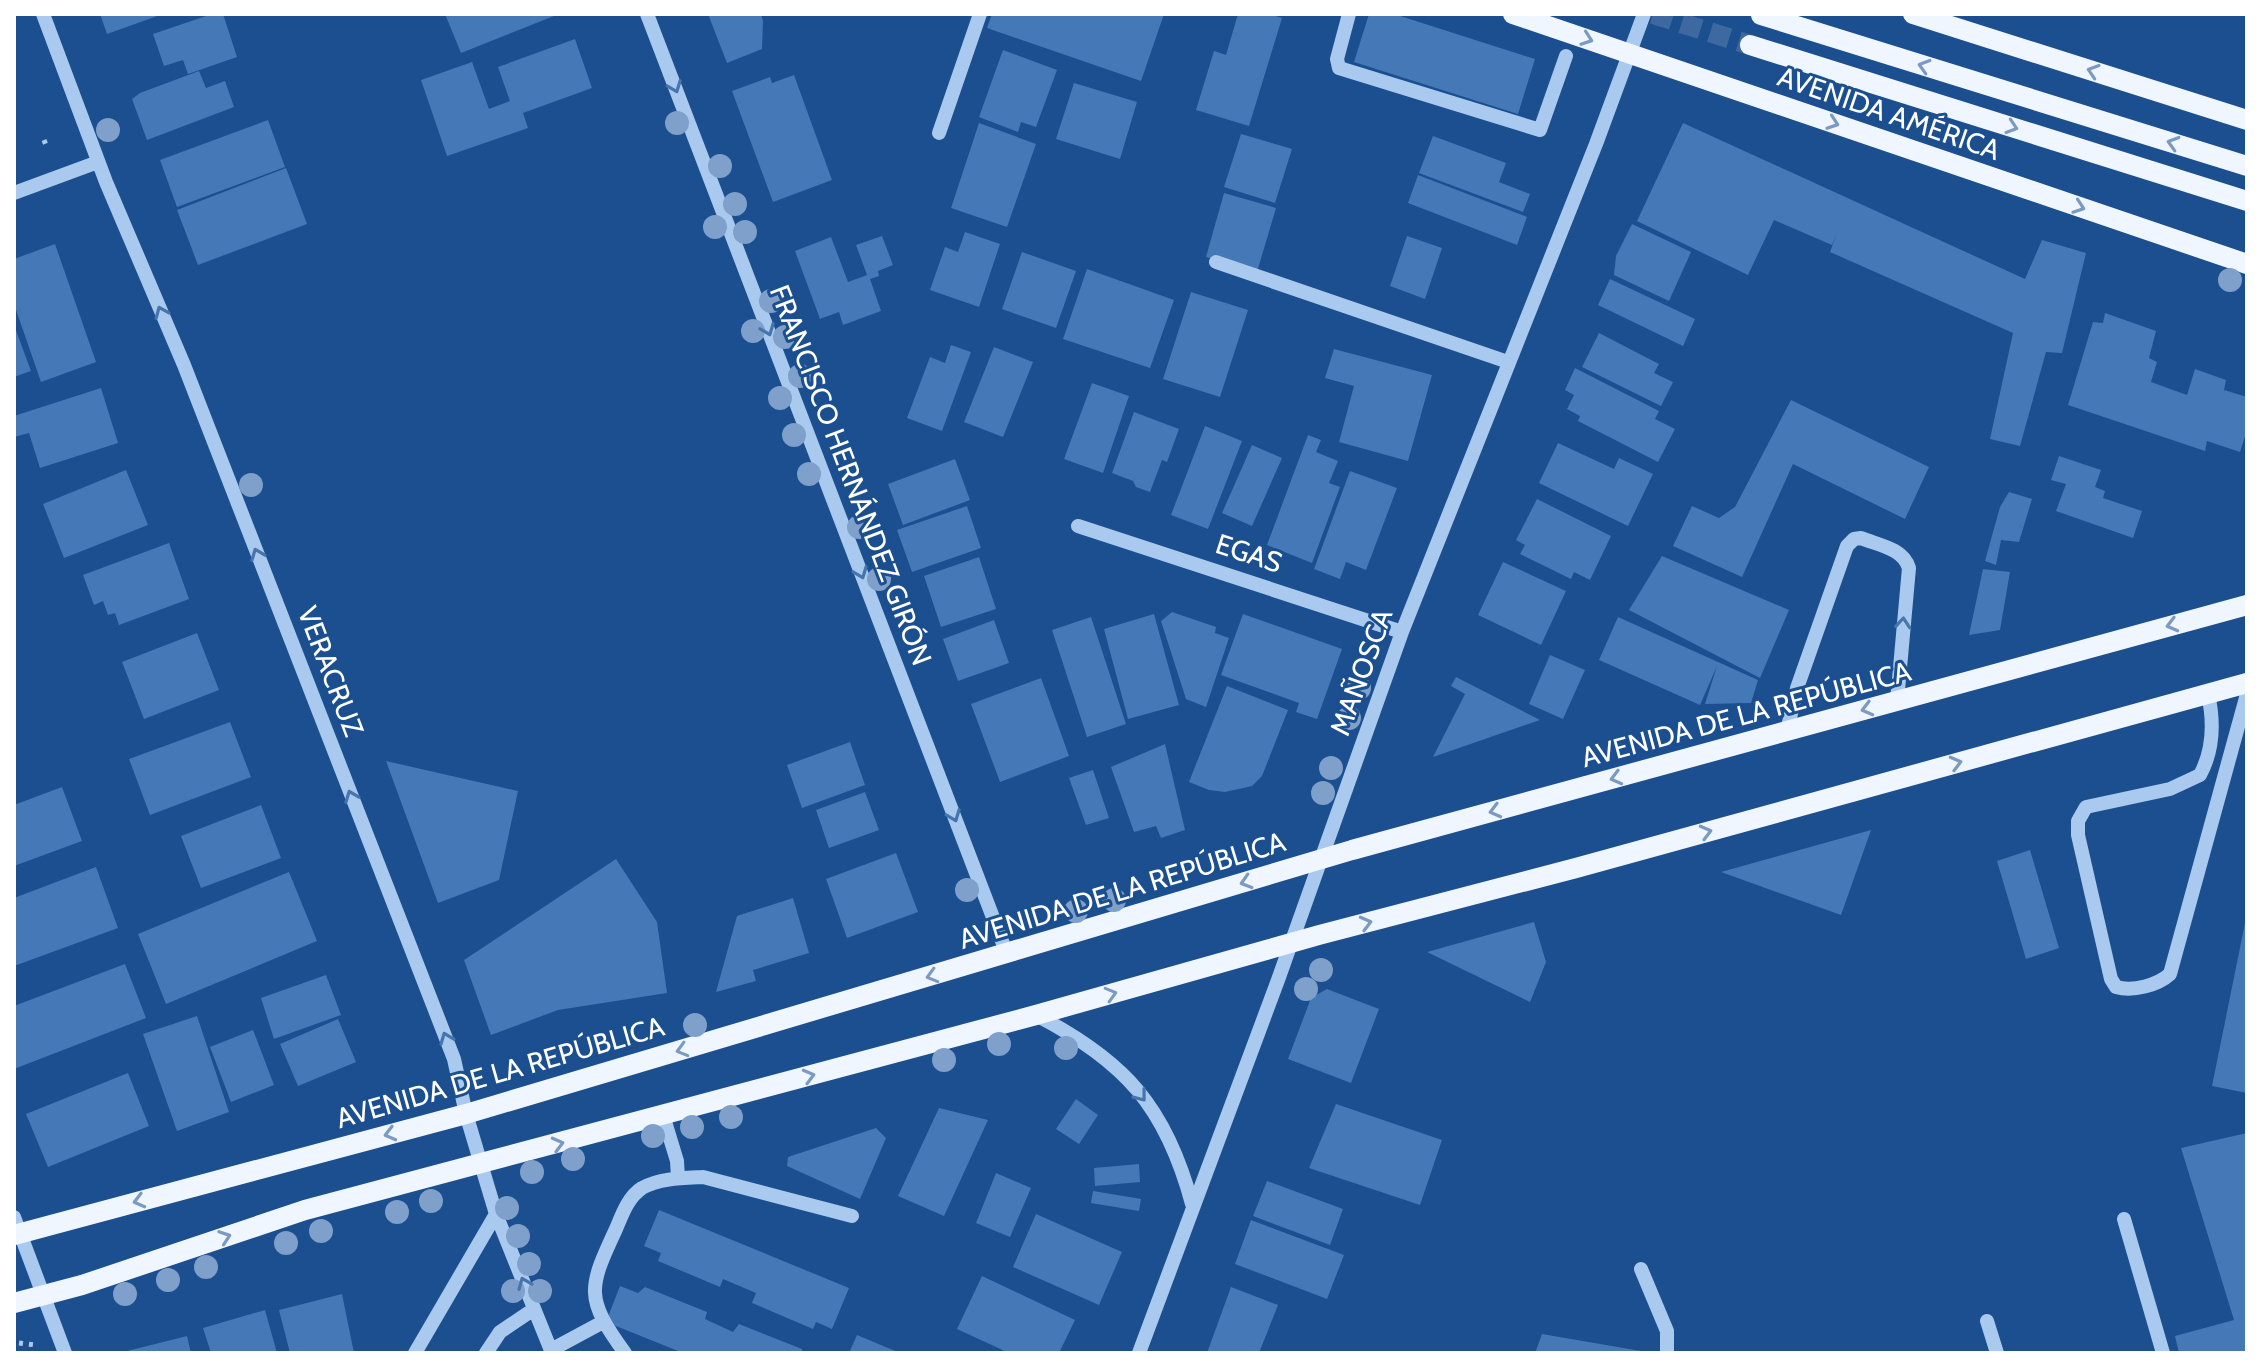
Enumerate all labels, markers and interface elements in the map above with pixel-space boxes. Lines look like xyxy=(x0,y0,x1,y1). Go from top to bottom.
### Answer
one-way arrow xyxy=(1579,30,1593,46)
street label: AVENIDA AMÉRICA xyxy=(1773,59,2005,167)
one-way arrow xyxy=(1918,59,1932,75)
one-way arrow xyxy=(2086,64,2100,80)
one-way arrow xyxy=(665,79,682,93)
one-way arrow xyxy=(1825,114,1839,130)
one-way arrow xyxy=(2004,118,2018,134)
one-way arrow xyxy=(2166,136,2180,152)
one-way arrow xyxy=(2071,198,2085,214)
street label: FRANCISCO HERNÁNDEZ GIRÓN xyxy=(763,280,939,670)
one-way arrow xyxy=(155,306,171,320)
one-way arrow xyxy=(758,322,775,336)
street label: EGAS xyxy=(1212,526,1286,580)
one-way arrow xyxy=(250,548,267,562)
one-way arrow xyxy=(851,565,868,579)
street label: VERACRUZ xyxy=(291,601,371,741)
street label: MAÑOSCA xyxy=(1322,603,1400,740)
one-way arrow xyxy=(1895,616,1912,629)
one-way arrow xyxy=(2165,616,2179,633)
street label: AVENIDA DE LA REPÚBLICA xyxy=(1578,653,1915,774)
one-way arrow xyxy=(1861,700,1875,716)
one-way arrow xyxy=(1949,756,1963,772)
one-way arrow xyxy=(1610,769,1624,786)
one-way arrow xyxy=(344,790,361,804)
one-way arrow xyxy=(1488,802,1502,819)
one-way arrow xyxy=(944,808,961,822)
street label: AVENIDA DE LA REPÚBLICA xyxy=(955,824,1290,956)
one-way arrow xyxy=(1698,825,1712,841)
one-way arrow xyxy=(1240,873,1254,889)
one-way arrow xyxy=(1358,916,1372,933)
one-way arrow xyxy=(925,967,939,983)
one-way arrow xyxy=(1104,987,1117,1003)
street label: AVENIDA DE LA REPÚBLICA xyxy=(332,1009,669,1135)
one-way arrow xyxy=(439,1032,456,1046)
one-way arrow xyxy=(676,1041,690,1057)
one-way arrow xyxy=(801,1069,815,1086)
one-way arrow xyxy=(1132,1087,1146,1102)
one-way arrow xyxy=(384,1124,398,1141)
one-way arrow xyxy=(550,1137,564,1153)
one-way arrow xyxy=(133,1192,147,1209)
one-way arrow xyxy=(218,1231,232,1247)
one-way arrow xyxy=(517,1277,534,1291)

